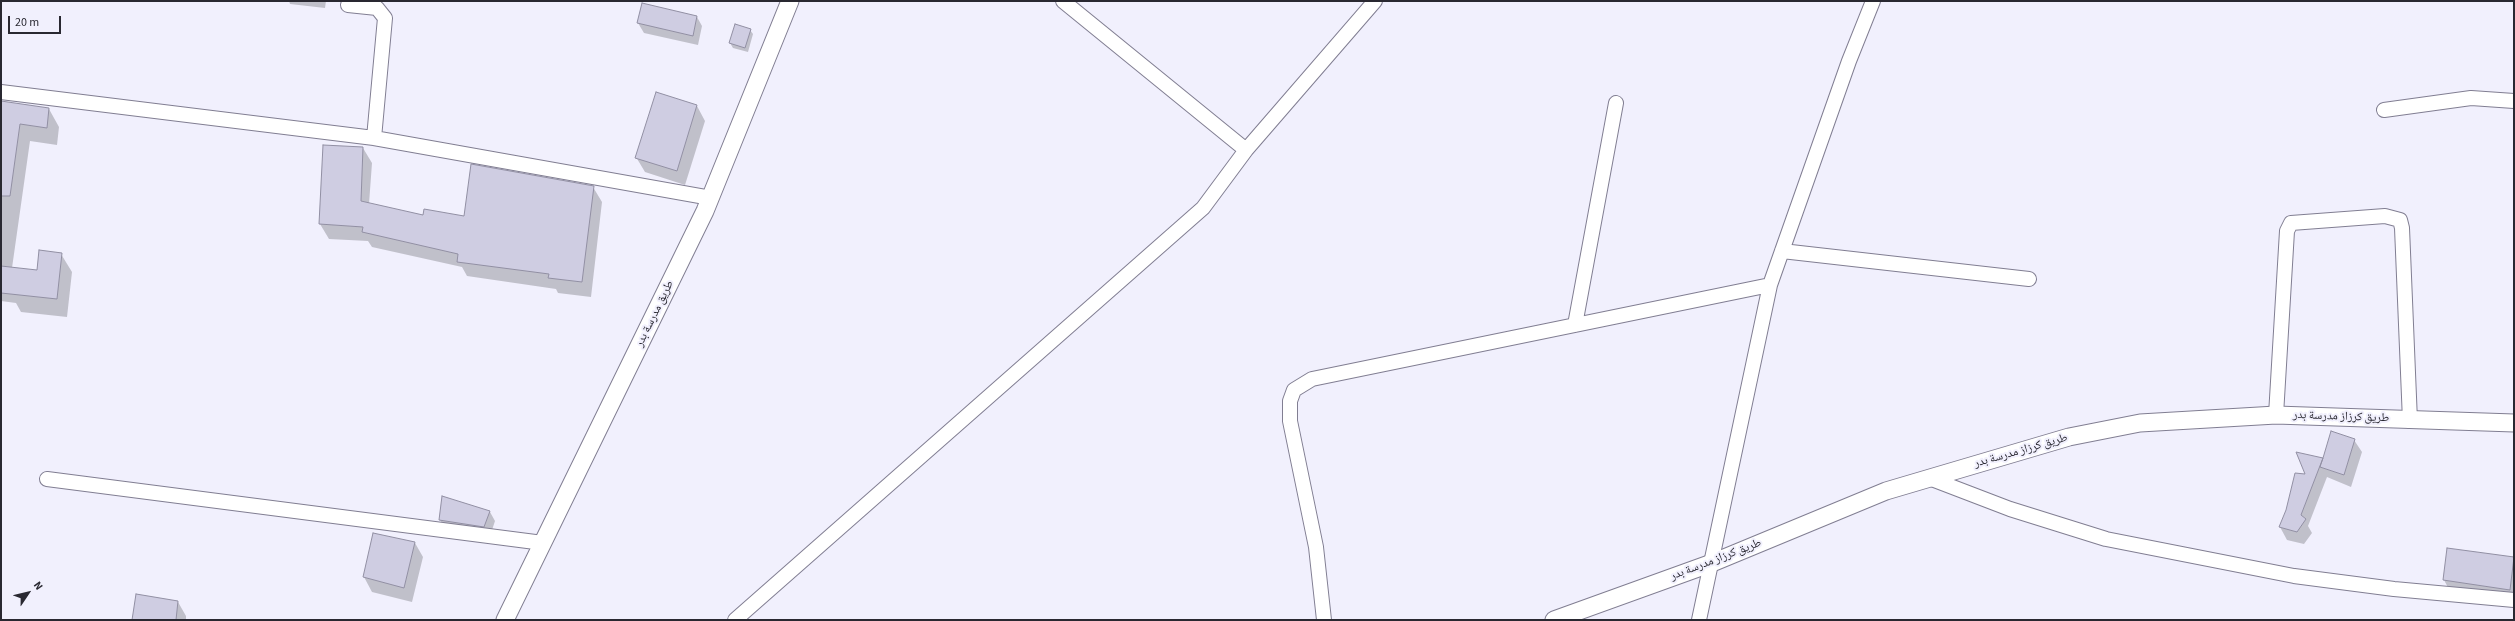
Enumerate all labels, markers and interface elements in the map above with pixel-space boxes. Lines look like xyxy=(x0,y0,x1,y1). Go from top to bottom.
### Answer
scale bar xyxy=(10,8,63,34)
text: 20 m xyxy=(15,14,39,31)
street label: طريق مدرسة بدر xyxy=(633,278,677,350)
street label: طريق كرزاز مدرسة بدر xyxy=(2293,408,2389,426)
street label: طريق كرزاز مدرسة بدر xyxy=(1973,431,2069,471)
street label: طريق كرزاز مدرسة بدر xyxy=(1668,536,1764,584)
north arrow xyxy=(8,573,48,613)
text: N xyxy=(30,579,46,593)

